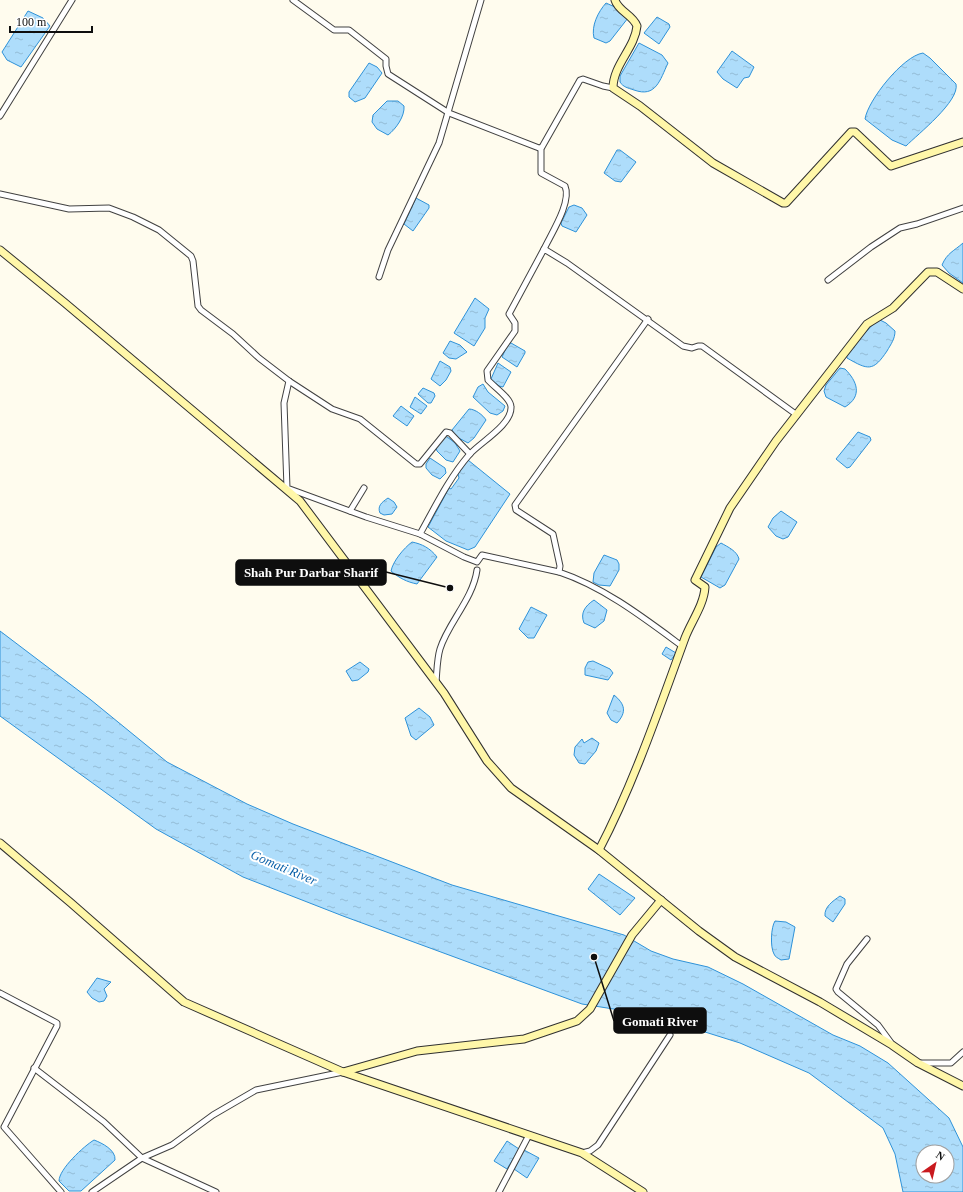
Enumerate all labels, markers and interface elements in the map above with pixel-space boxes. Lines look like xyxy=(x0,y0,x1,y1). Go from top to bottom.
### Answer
scale bar xyxy=(10,8,92,34)
text: 100 m xyxy=(16,15,47,29)
callout: Shah Pur Darbar Sharif xyxy=(236,560,386,585)
text: Shah Pur Darbar Sharif xyxy=(244,565,379,580)
water label: Gomati River xyxy=(248,847,320,888)
callout: Gomati River xyxy=(614,1008,706,1033)
text: Gomati River xyxy=(622,1014,698,1029)
north arrow xyxy=(915,1144,955,1184)
text: N xyxy=(934,1149,947,1163)

